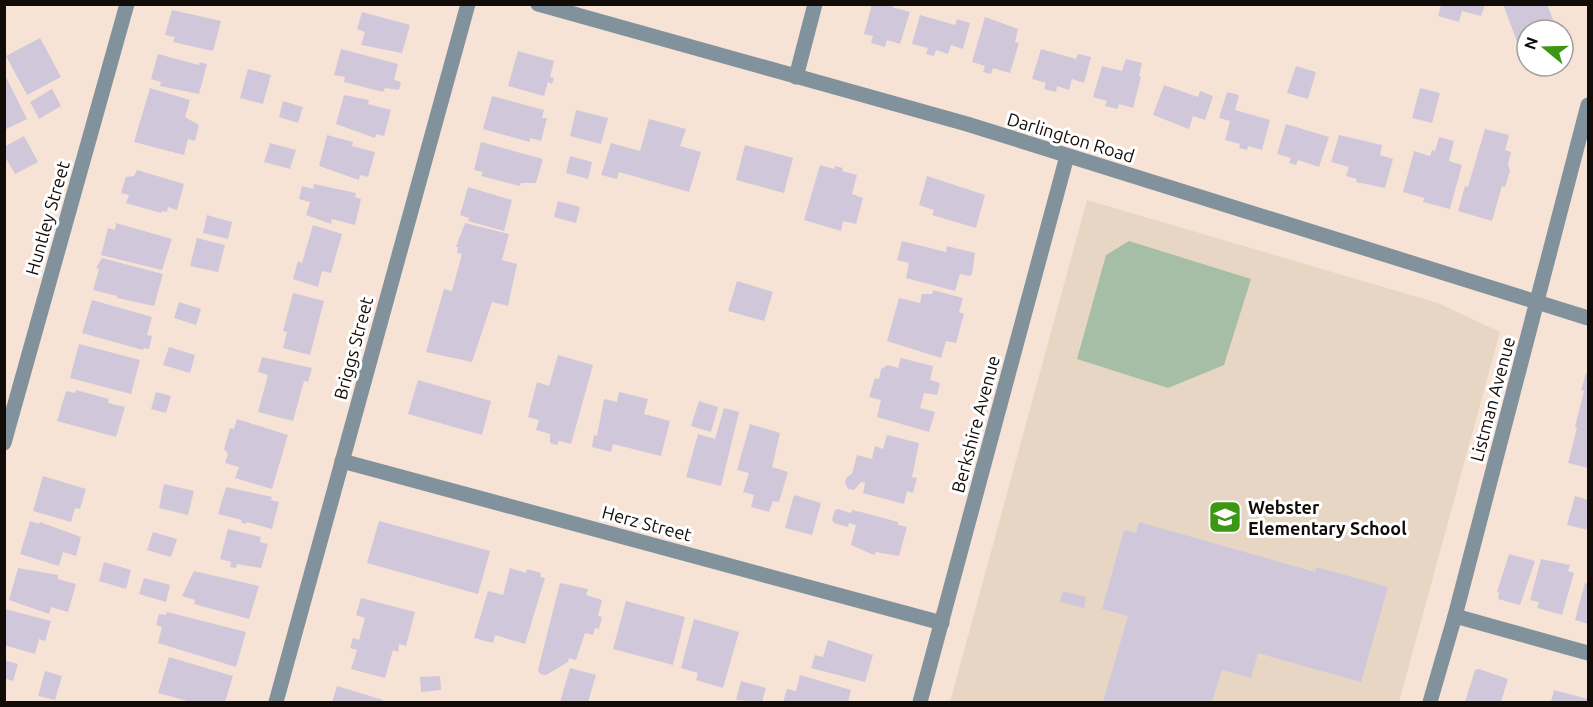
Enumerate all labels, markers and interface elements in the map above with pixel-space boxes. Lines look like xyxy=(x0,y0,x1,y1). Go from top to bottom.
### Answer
north arrow xyxy=(1515,18,1575,78)
text: N xyxy=(1520,35,1541,52)
street label: Darlington Road xyxy=(1005,108,1137,166)
street label: Huntley Street xyxy=(21,159,73,277)
street label: Briggs Street xyxy=(330,294,376,402)
street label: Listman Avenue xyxy=(1466,334,1518,464)
street label: Berkshire Avenue xyxy=(947,353,1003,495)
place label: Webster Elementary School xyxy=(1248,497,1407,538)
school or university icon: Webster Elementary School xyxy=(1207,499,1243,535)
street label: Herz Street xyxy=(600,501,694,545)

